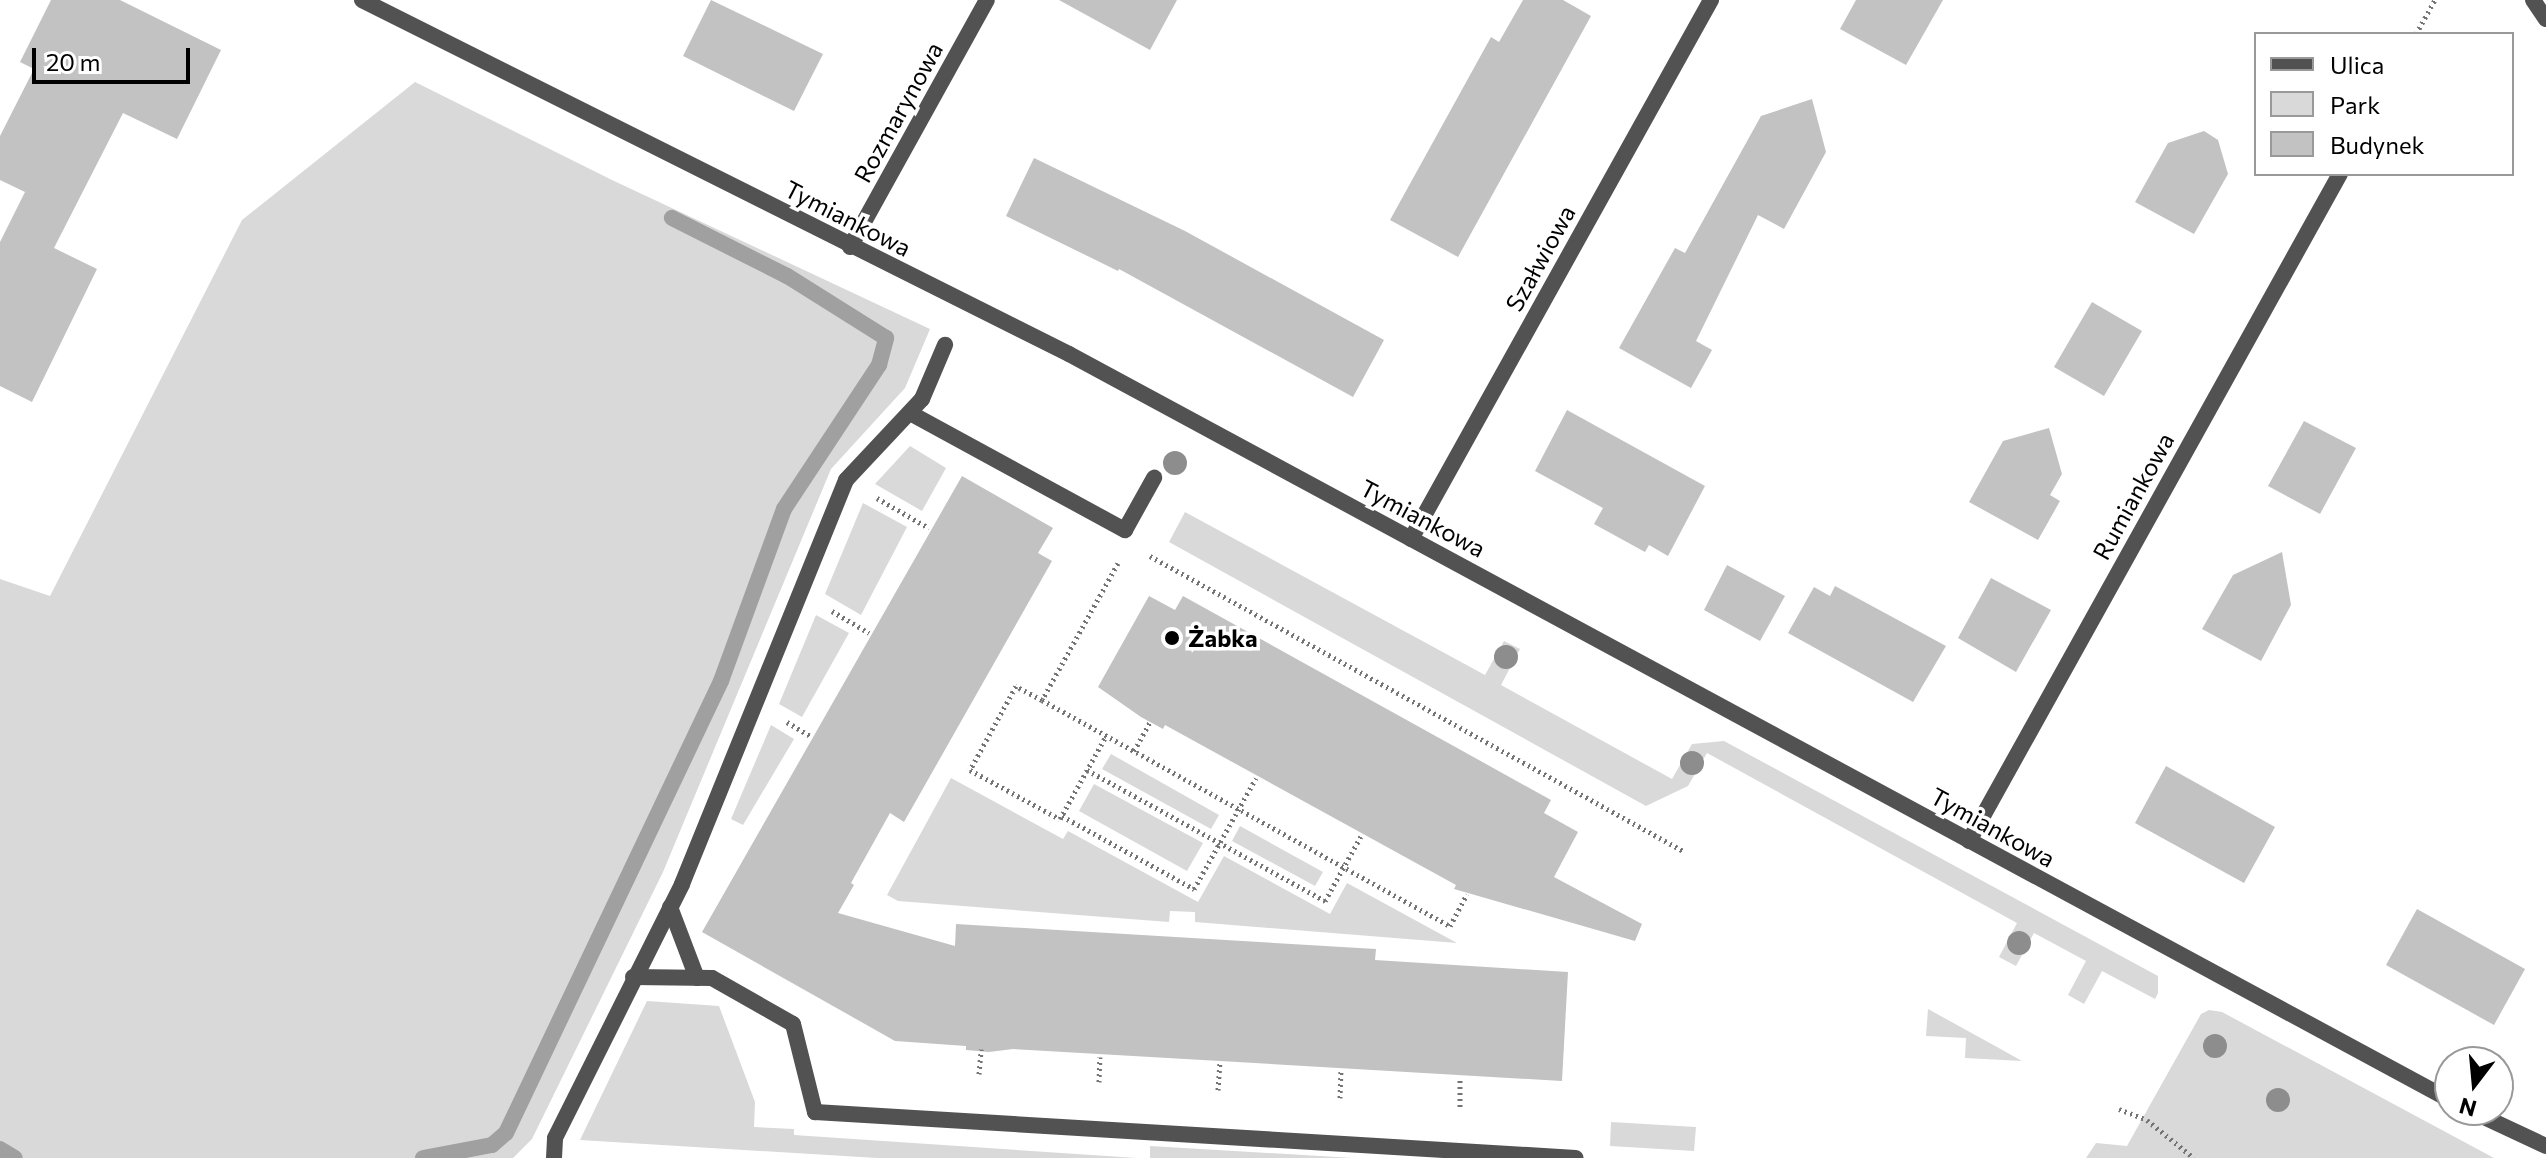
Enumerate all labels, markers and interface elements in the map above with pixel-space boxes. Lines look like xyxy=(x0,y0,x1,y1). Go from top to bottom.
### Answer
scale bar xyxy=(36,32,194,82)
legend xyxy=(2254,32,2514,176)
street label: Rozmarynowa xyxy=(848,37,948,187)
text: 20 m xyxy=(46,47,100,76)
text: Ulica xyxy=(2330,50,2384,79)
text: Park xyxy=(2330,90,2380,119)
text: Budynek xyxy=(2330,130,2425,159)
street label: Tymiankowa xyxy=(780,174,916,262)
street label: Szałwiowa xyxy=(1499,200,1581,316)
street label: Rumiankowa xyxy=(2086,428,2180,564)
street label: Tymiankowa xyxy=(1356,473,1490,563)
place label: Żabka xyxy=(1188,624,1258,652)
marker: Żabka xyxy=(1163,629,1181,647)
street label: Tymiankowa xyxy=(1926,781,2060,873)
north arrow xyxy=(2434,1046,2514,1126)
text: N xyxy=(2456,1092,2479,1123)

